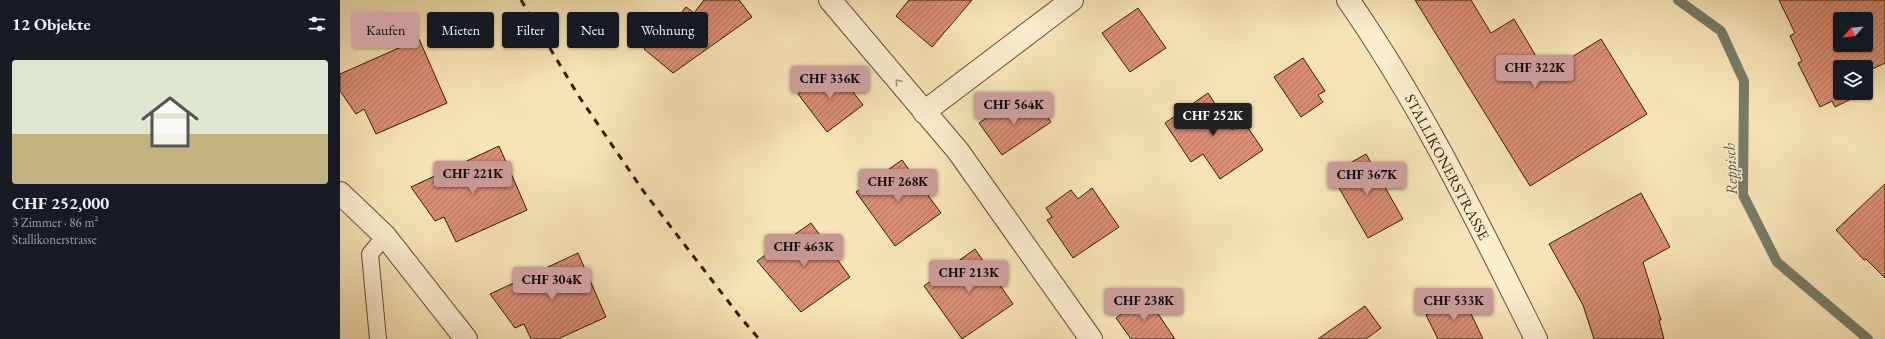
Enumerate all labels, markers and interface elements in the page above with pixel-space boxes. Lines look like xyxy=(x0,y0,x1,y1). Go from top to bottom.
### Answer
chip: Kaufen xyxy=(352,12,419,48)
chip: Mieten xyxy=(427,12,494,48)
chip: Filter xyxy=(502,12,559,48)
chip: Neu xyxy=(567,12,619,48)
chip: Wohnung xyxy=(627,12,708,48)
north arrow xyxy=(1833,12,1873,52)
map controls xyxy=(1833,12,1873,100)
text: 12 Objekte xyxy=(12,13,91,35)
icon: filters xyxy=(306,13,328,35)
pin: CHF 322K xyxy=(1494,55,1576,89)
text: CHF 322K xyxy=(1505,59,1565,76)
button: layers xyxy=(1833,60,1873,100)
pin: CHF 336K xyxy=(789,66,871,100)
text: CHF 336K xyxy=(800,70,860,87)
one-way arrow xyxy=(896,79,903,87)
icon: home xyxy=(134,86,206,158)
street label: STALLIKONERSTRASSE xyxy=(1401,91,1494,243)
pin: CHF 564K xyxy=(973,92,1055,126)
text: CHF 564K xyxy=(984,96,1044,113)
pin: CHF 252K xyxy=(1172,103,1254,137)
text: CHF 252K xyxy=(1183,107,1243,124)
water label: Reppisch xyxy=(1719,142,1742,196)
pin: CHF 221K xyxy=(432,161,514,195)
pin: CHF 367K xyxy=(1326,162,1408,196)
text: CHF 221K xyxy=(443,165,503,182)
text: CHF 367K xyxy=(1337,166,1397,183)
pin: CHF 268K xyxy=(857,169,939,203)
text: CHF 268K xyxy=(868,173,928,190)
text: CHF 252,000 xyxy=(12,192,109,214)
text: 3 Zimmer · 86 m² xyxy=(12,214,98,231)
text: Stallikonerstrasse xyxy=(12,231,97,248)
pin: CHF 463K xyxy=(763,234,845,268)
text: CHF 463K xyxy=(774,238,834,255)
pin: CHF 213K xyxy=(928,260,1010,294)
text: CHF 213K xyxy=(939,264,999,281)
pin: CHF 304K xyxy=(511,267,593,301)
text: CHF 304K xyxy=(522,271,582,288)
pin: CHF 238K xyxy=(1103,288,1185,322)
pin: CHF 533K xyxy=(1413,288,1495,322)
text: CHF 238K xyxy=(1114,292,1174,309)
text: CHF 533K xyxy=(1424,292,1484,309)

